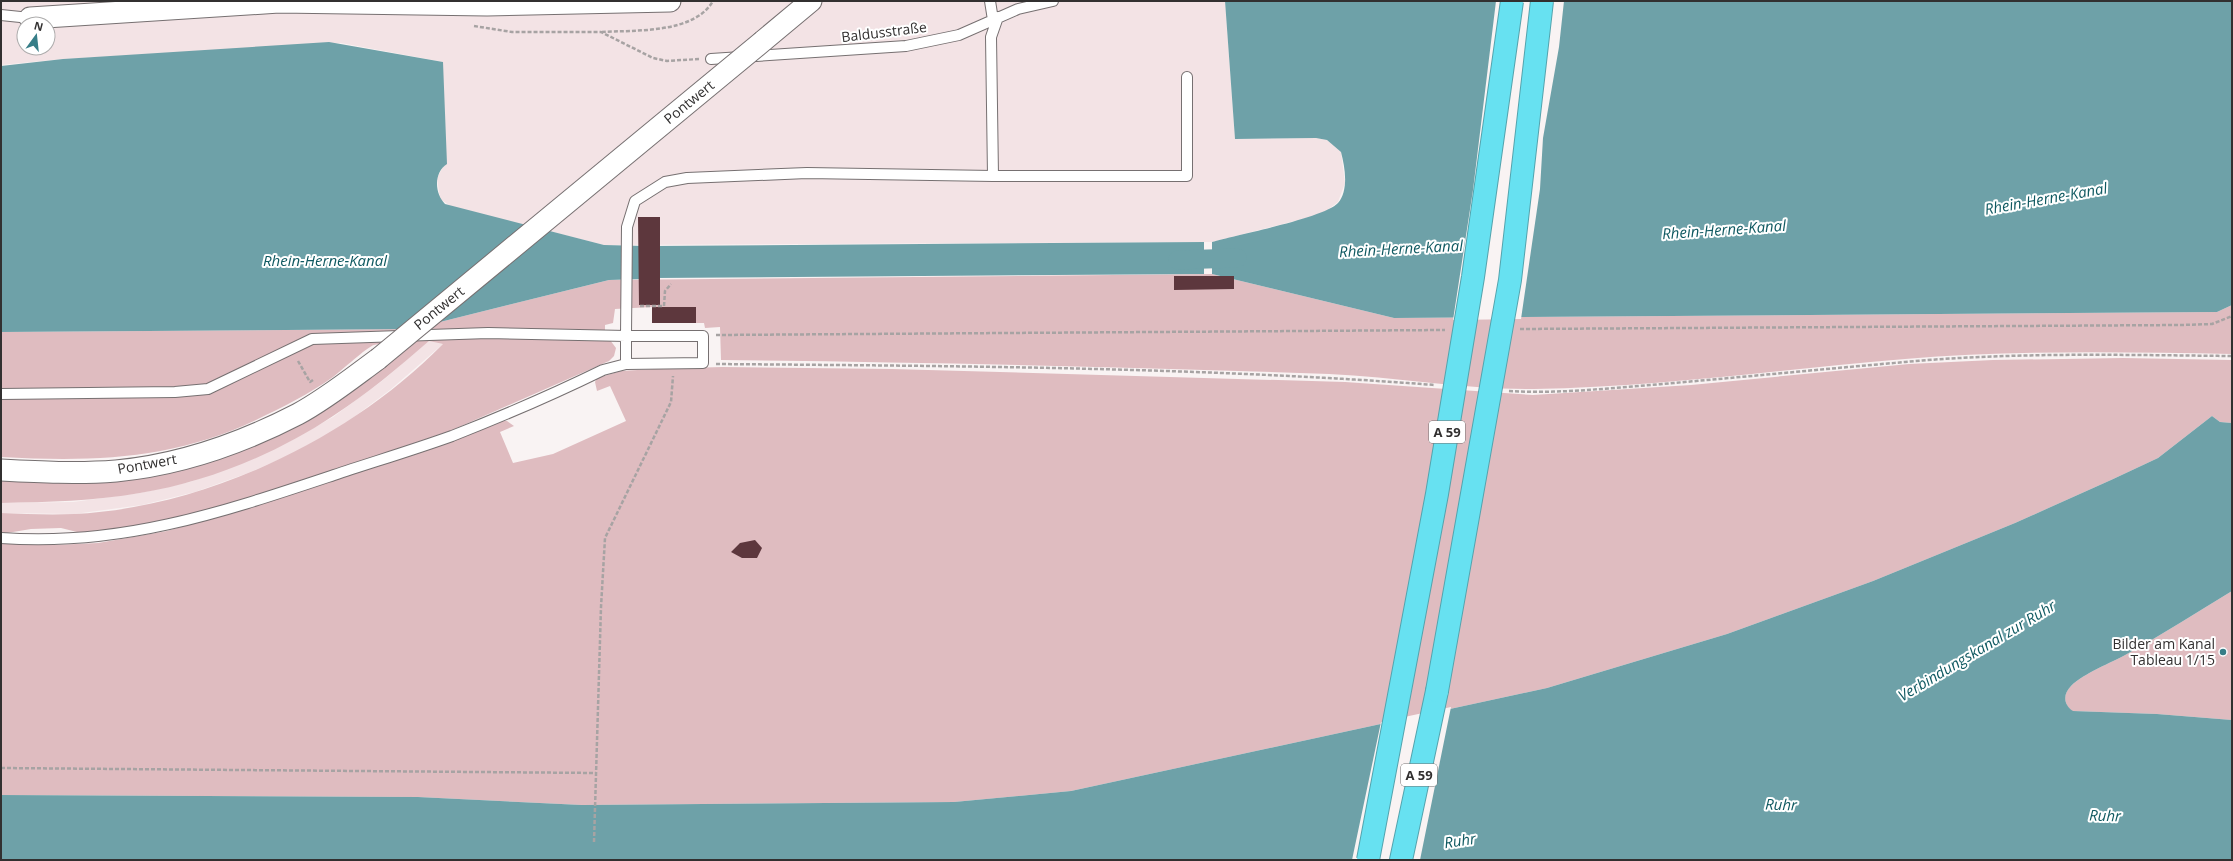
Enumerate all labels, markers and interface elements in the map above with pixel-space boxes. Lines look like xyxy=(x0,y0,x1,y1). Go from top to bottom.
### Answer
north arrow xyxy=(16,16,56,56)
text: N xyxy=(32,17,45,34)
street label: Baldusstraße xyxy=(840,17,928,46)
street label: Pontwert xyxy=(659,75,718,128)
water label: Rhein-Herne-Kanal xyxy=(1983,177,2110,219)
water label: Rhein-Herne-Kanal xyxy=(1661,215,1788,243)
water label: Rhein-Herne-Kanal xyxy=(1339,235,1465,261)
water label: Rhein-Herne-Kanal xyxy=(263,250,388,270)
street label: Pontwert xyxy=(409,281,468,334)
road number: A 59 xyxy=(1429,421,1465,443)
street label: Pontwert xyxy=(116,449,178,478)
water label: Verbindungskanal zur Ruhr xyxy=(1894,595,2060,705)
place label: Bilder am Kanal Tableau 1/15 xyxy=(2112,634,2215,669)
marker: Bilder am Kanal Tableau 1/15 xyxy=(2218,647,2228,657)
road number: A 59 xyxy=(1401,764,1437,786)
water label: Ruhr xyxy=(1765,793,1798,815)
water label: Ruhr xyxy=(2089,804,2122,826)
water label: Ruhr xyxy=(1443,828,1478,852)

